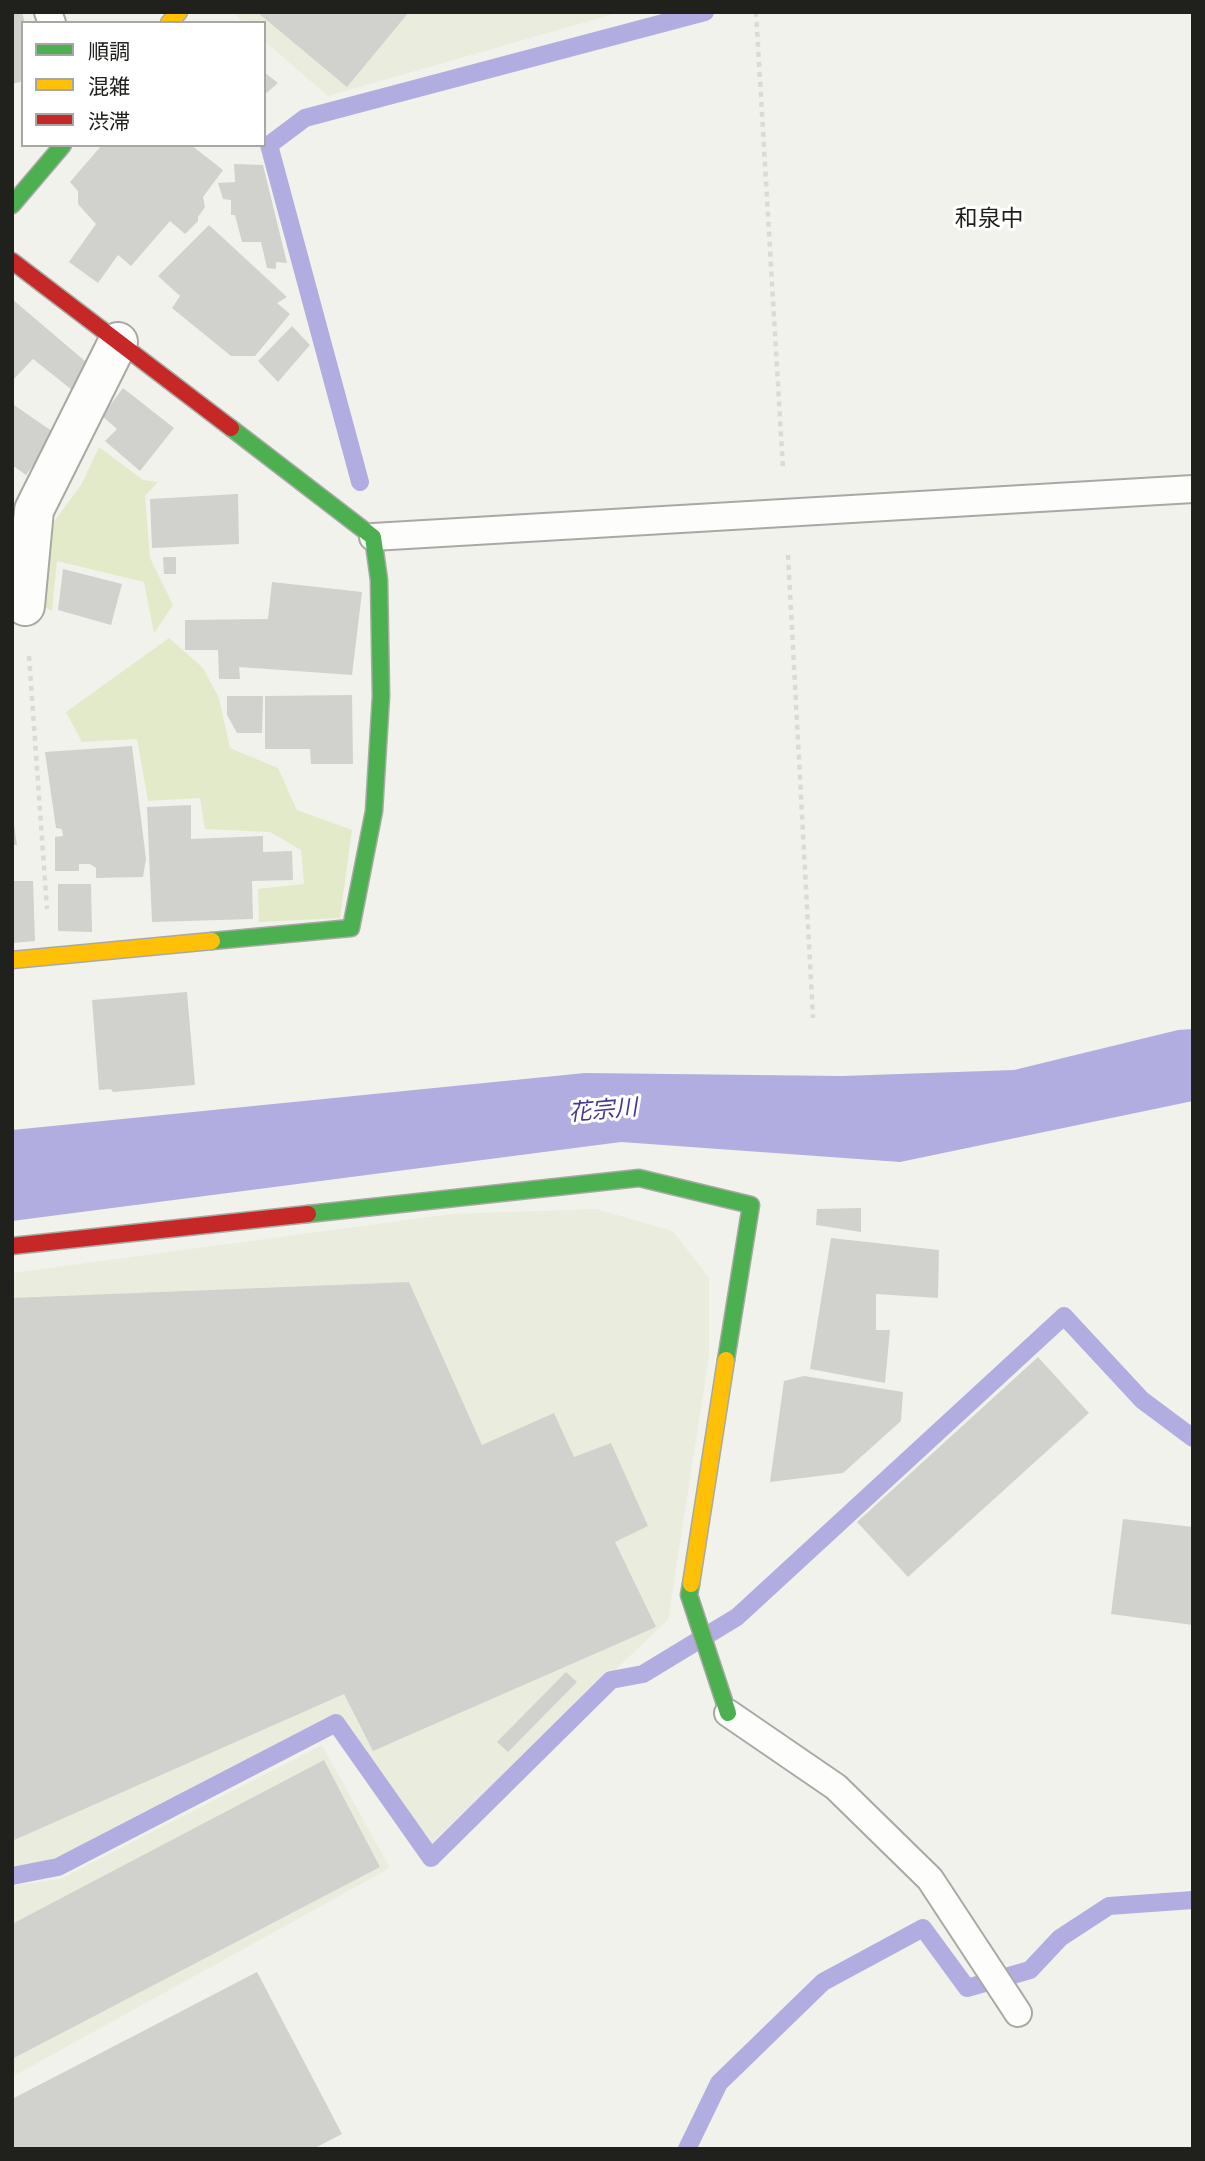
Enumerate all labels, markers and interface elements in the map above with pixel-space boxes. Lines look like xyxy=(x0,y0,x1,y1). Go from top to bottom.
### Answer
legend xyxy=(21,21,266,147)
text: 順調 xyxy=(88,37,130,65)
text: 混雑 xyxy=(88,72,130,100)
text: 渋滞 xyxy=(88,107,130,135)
district label: 和泉中 xyxy=(955,205,1023,233)
water label: 花宗川 xyxy=(567,1094,639,1128)

